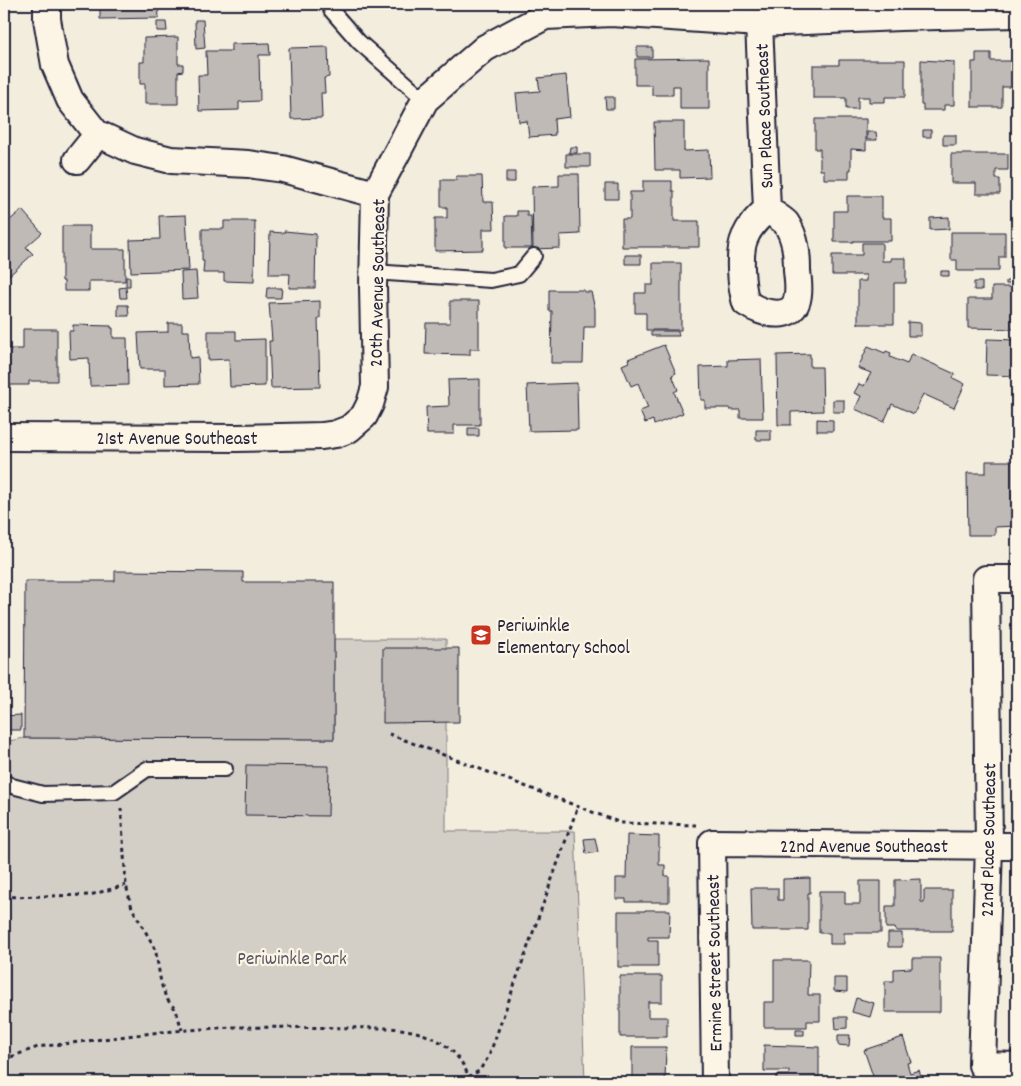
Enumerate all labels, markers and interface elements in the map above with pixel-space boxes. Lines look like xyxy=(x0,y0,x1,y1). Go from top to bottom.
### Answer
street label: Sun Place Southeast xyxy=(750,43,783,189)
street label: 20th Avenue Southeast xyxy=(365,199,394,367)
street label: 21st Avenue Southeast xyxy=(96,427,258,454)
place label: Periwinkle Elementary School xyxy=(497,614,630,663)
school or university icon: Periwinkle Elementary School xyxy=(469,623,493,647)
street label: 22nd Place Southeast xyxy=(976,763,1005,917)
street label: 22nd Avenue Southeast xyxy=(780,835,948,862)
street label: Ermine Street Southeast xyxy=(701,874,732,1052)
park label: Periwinkle Park xyxy=(237,947,347,974)

